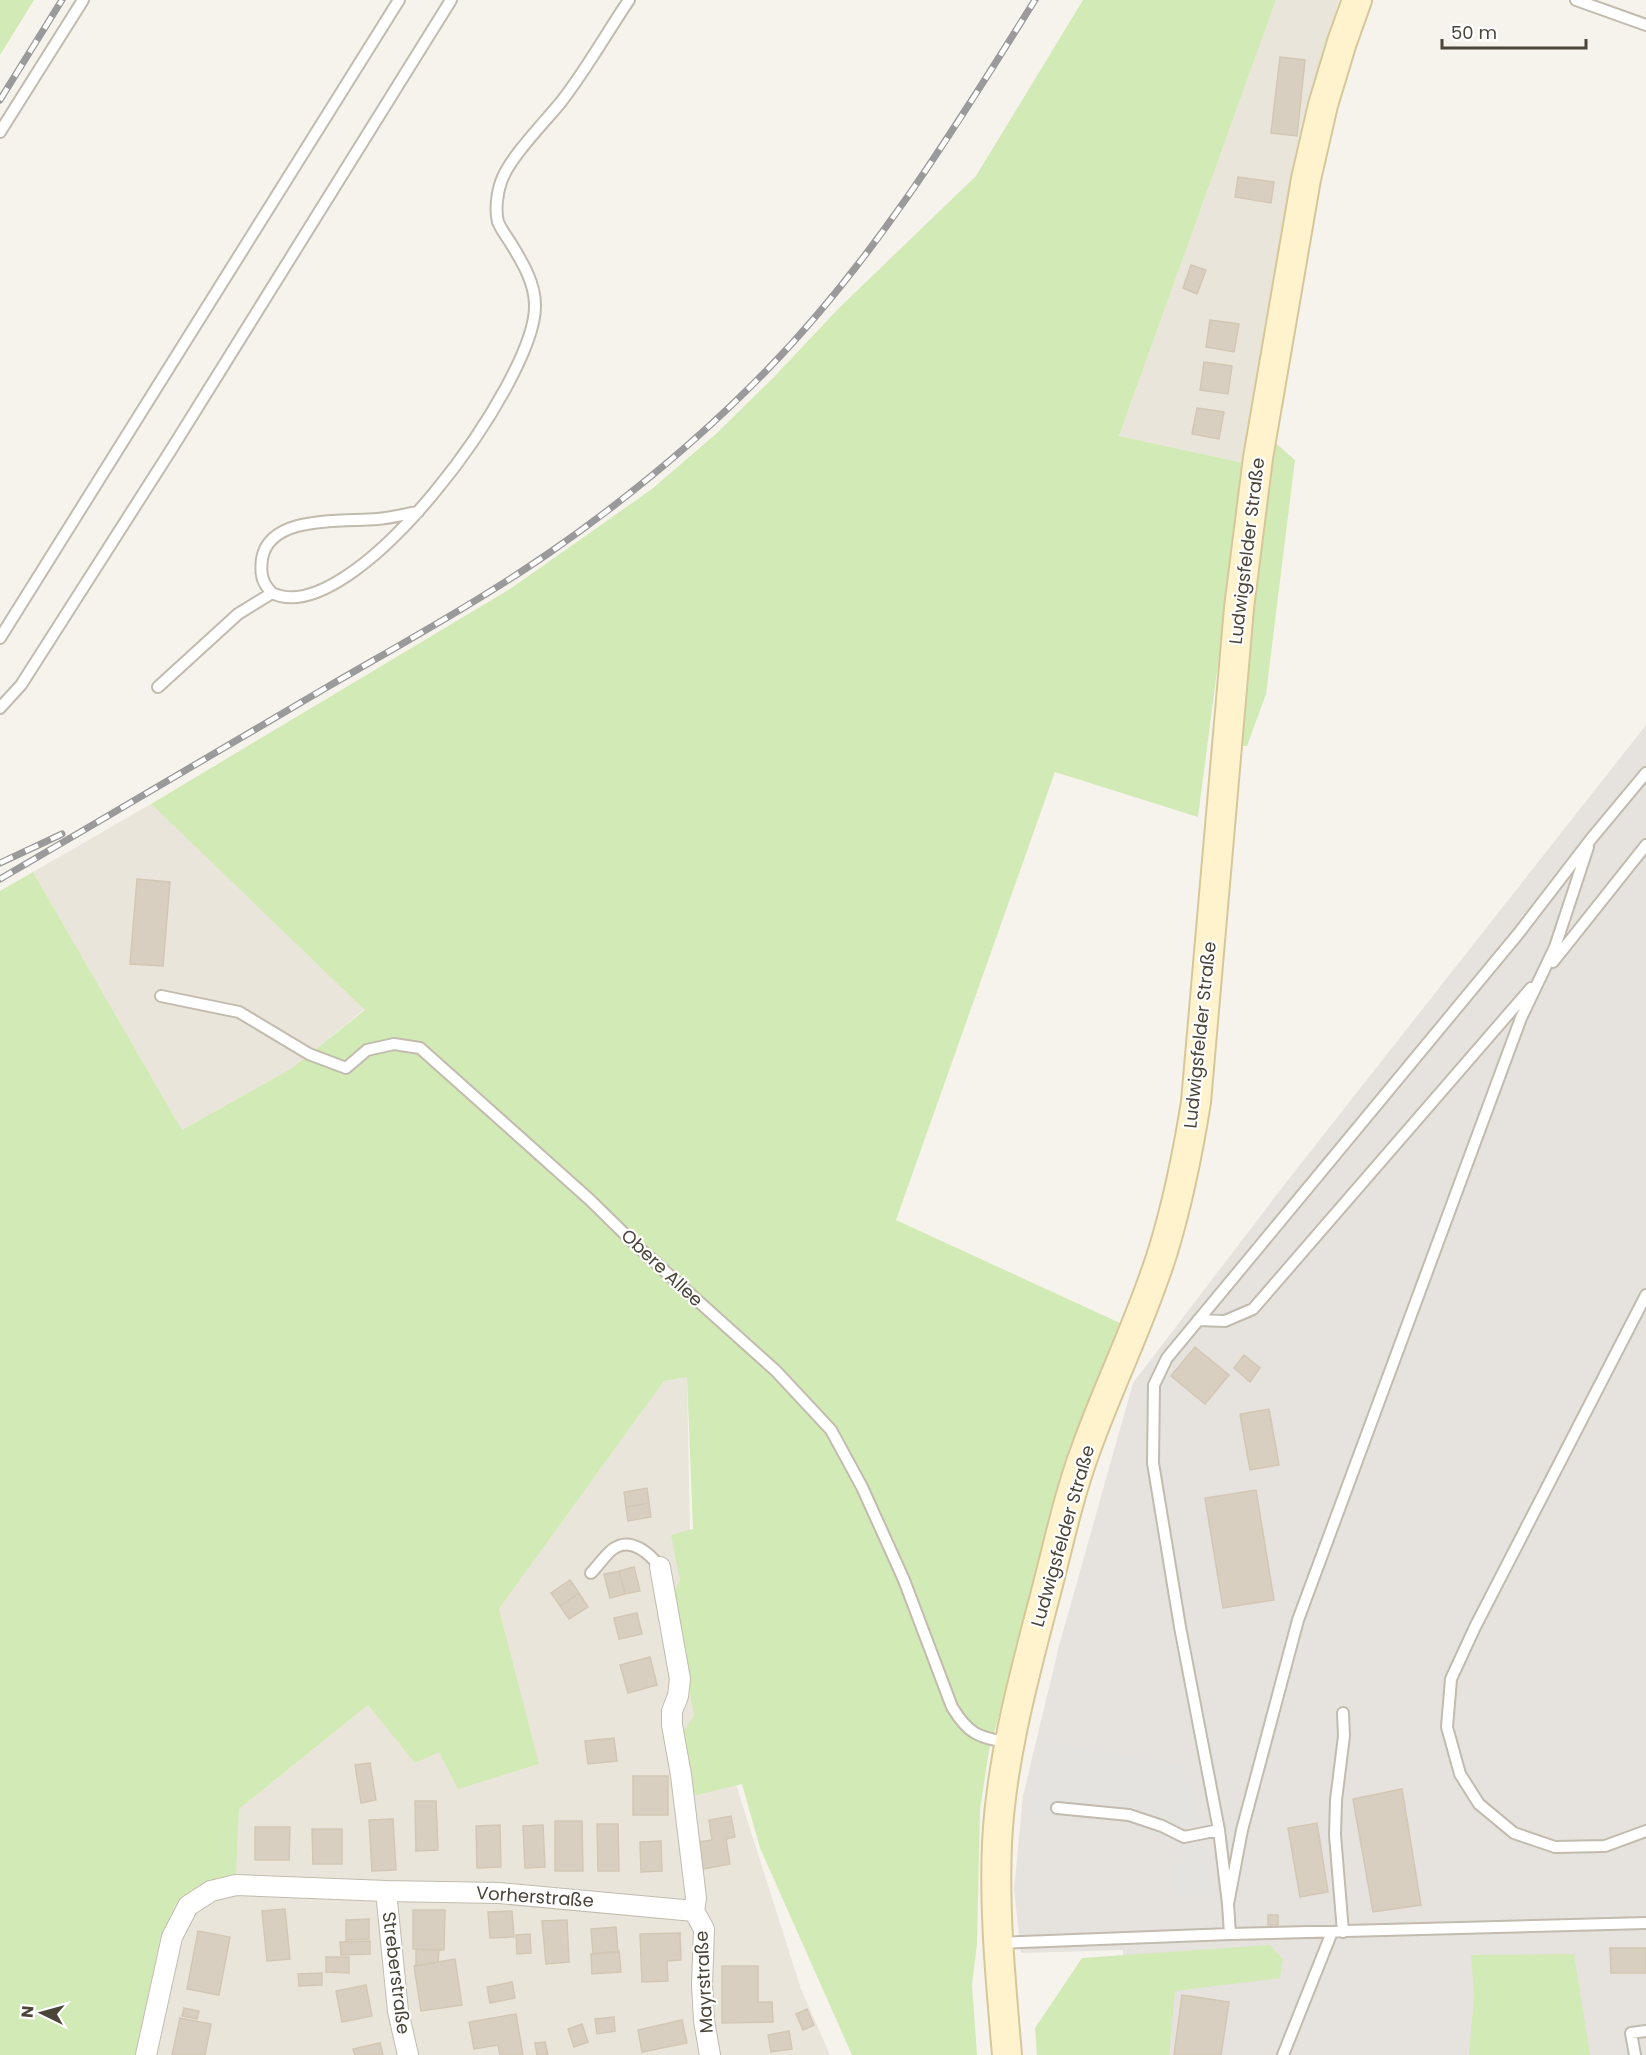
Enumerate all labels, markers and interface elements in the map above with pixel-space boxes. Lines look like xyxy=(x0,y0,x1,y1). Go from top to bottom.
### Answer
scale bar xyxy=(1442,12,1586,50)
text: 50 m xyxy=(1451,20,1497,45)
street label: Ludwigsfelder Straße xyxy=(1223,456,1270,646)
street label: Ludwigsfelder Straße xyxy=(1177,940,1222,1130)
street label: Obere Allee xyxy=(616,1223,709,1312)
street label: Ludwigsfelder Straße xyxy=(1025,1442,1100,1630)
street label: Vorherstraße xyxy=(475,1880,595,1913)
street label: Streberstraße xyxy=(377,1910,416,2036)
street label: Mayrstraße xyxy=(688,1930,719,2034)
north arrow xyxy=(12,1983,72,2043)
text: N xyxy=(16,2005,40,2019)

